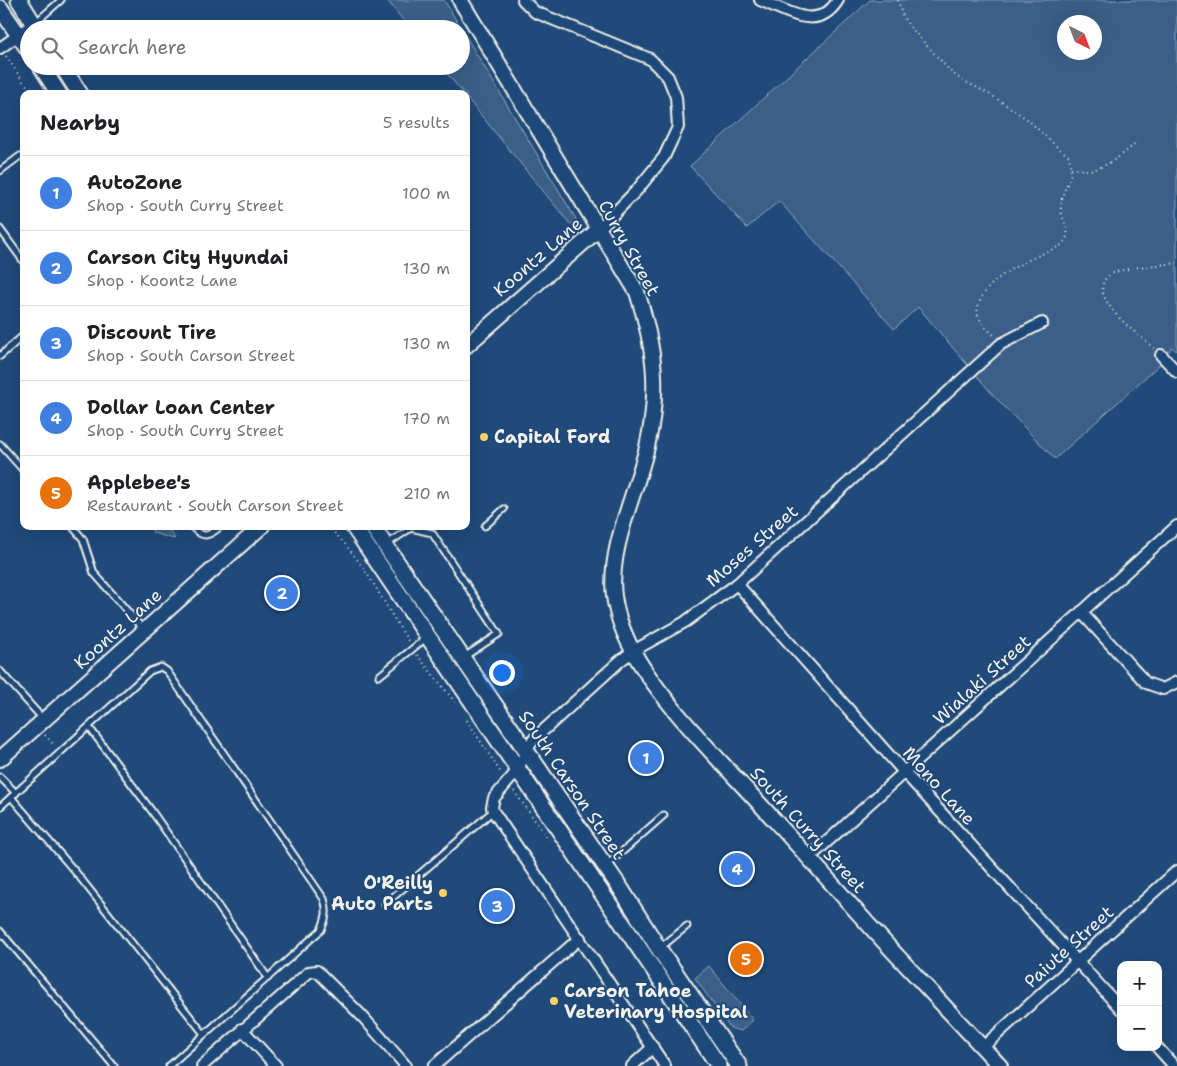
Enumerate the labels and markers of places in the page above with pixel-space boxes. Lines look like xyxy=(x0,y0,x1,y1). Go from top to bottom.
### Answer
place label: Capital Ford xyxy=(494,425,610,449)
marker: Capital Ford xyxy=(478,431,490,443)
pin: 2 xyxy=(266,574,298,612)
pin: 1 xyxy=(630,739,662,777)
pin: 4 xyxy=(721,850,753,888)
place label: O'Reilly Auto Parts xyxy=(331,871,433,916)
marker: O'Reilly Auto Parts xyxy=(437,887,449,899)
pin: 3 xyxy=(481,887,513,925)
pin: 5 xyxy=(730,940,762,978)
place label: Carson Tahoe Veterinary Hospital xyxy=(564,979,748,1024)
marker: Carson Tahoe Veterinary Hospital xyxy=(548,995,560,1007)

